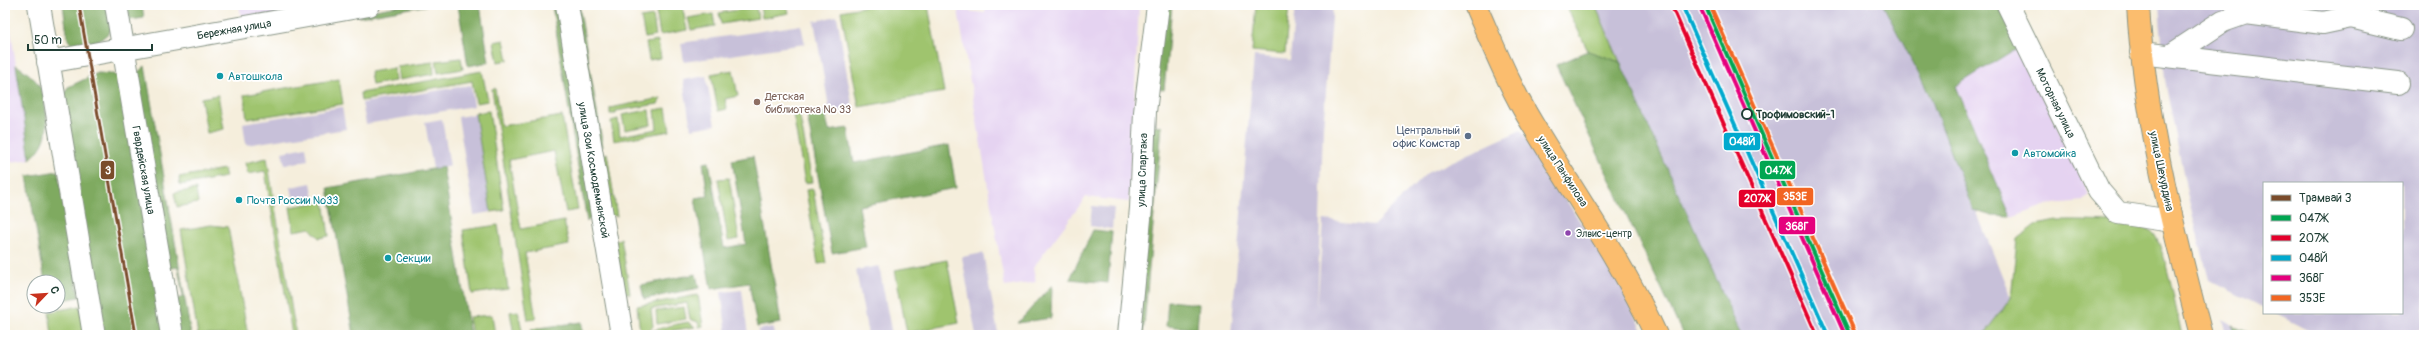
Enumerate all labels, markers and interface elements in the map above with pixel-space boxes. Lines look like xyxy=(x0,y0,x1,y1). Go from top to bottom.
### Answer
street label: Бережная улица xyxy=(196,17,272,42)
scale bar xyxy=(28,26,152,52)
text: 50 m xyxy=(34,33,62,48)
street label: Моторная улица xyxy=(2033,66,2078,140)
place label: Автошкола xyxy=(228,70,282,83)
marker: Автошкола xyxy=(215,71,225,81)
place label: Детская библиотека № 33 xyxy=(764,90,851,116)
marker: Детская библиотека № 33 xyxy=(752,97,762,107)
street label: улица Зои Космодемьянской xyxy=(575,100,612,239)
marker: Трофимовский-1 xyxy=(1741,108,1753,120)
place label: Трофимовский-1 xyxy=(1755,108,1835,121)
place label: Центральный офис Комстар xyxy=(1393,124,1460,150)
street label: Гвардейская улица xyxy=(129,125,158,215)
street label: улица Шехурдина xyxy=(2146,129,2176,212)
marker: Центральный офис Комстар xyxy=(1463,131,1473,141)
line badge: 048Й xyxy=(1723,132,1761,151)
street label: улица Спартака xyxy=(1135,133,1150,208)
street label: улица Панфилова xyxy=(1534,133,1590,209)
text: 048Й xyxy=(1729,135,1755,148)
place label: Автомойка xyxy=(2023,147,2076,160)
marker: Автомойка xyxy=(2010,148,2020,158)
line badge: 3 xyxy=(100,160,115,180)
line badge: 047Ж xyxy=(1759,160,1796,180)
text: 3 xyxy=(105,164,111,177)
text: 047Ж xyxy=(1765,164,1793,177)
legend xyxy=(2263,182,2403,314)
line badge: 353Е xyxy=(1776,187,1814,206)
line badge: 207Ж xyxy=(1738,189,1776,208)
text: 353Е xyxy=(1783,190,1807,203)
text: Трамвай 3 xyxy=(2299,191,2352,206)
text: 207Ж xyxy=(1744,192,1771,205)
place label: Почта России №33 xyxy=(247,194,338,207)
marker: Почта России №33 xyxy=(234,195,244,205)
text: 047Ж xyxy=(2299,211,2330,226)
line badge: 368Г xyxy=(1778,216,1816,235)
text: 368Г xyxy=(1785,220,1809,233)
marker: Элвис-центр xyxy=(1563,228,1573,238)
place label: Элвис-центр xyxy=(1576,228,1632,240)
text: 207Ж xyxy=(2299,231,2329,246)
text: 048Й xyxy=(2299,251,2327,266)
place label: Секции xyxy=(396,252,431,265)
marker: Секции xyxy=(383,253,393,263)
text: 368Г xyxy=(2299,271,2325,286)
north arrow xyxy=(26,274,66,314)
text: С xyxy=(47,284,62,296)
text: 353Е xyxy=(2299,291,2325,306)

